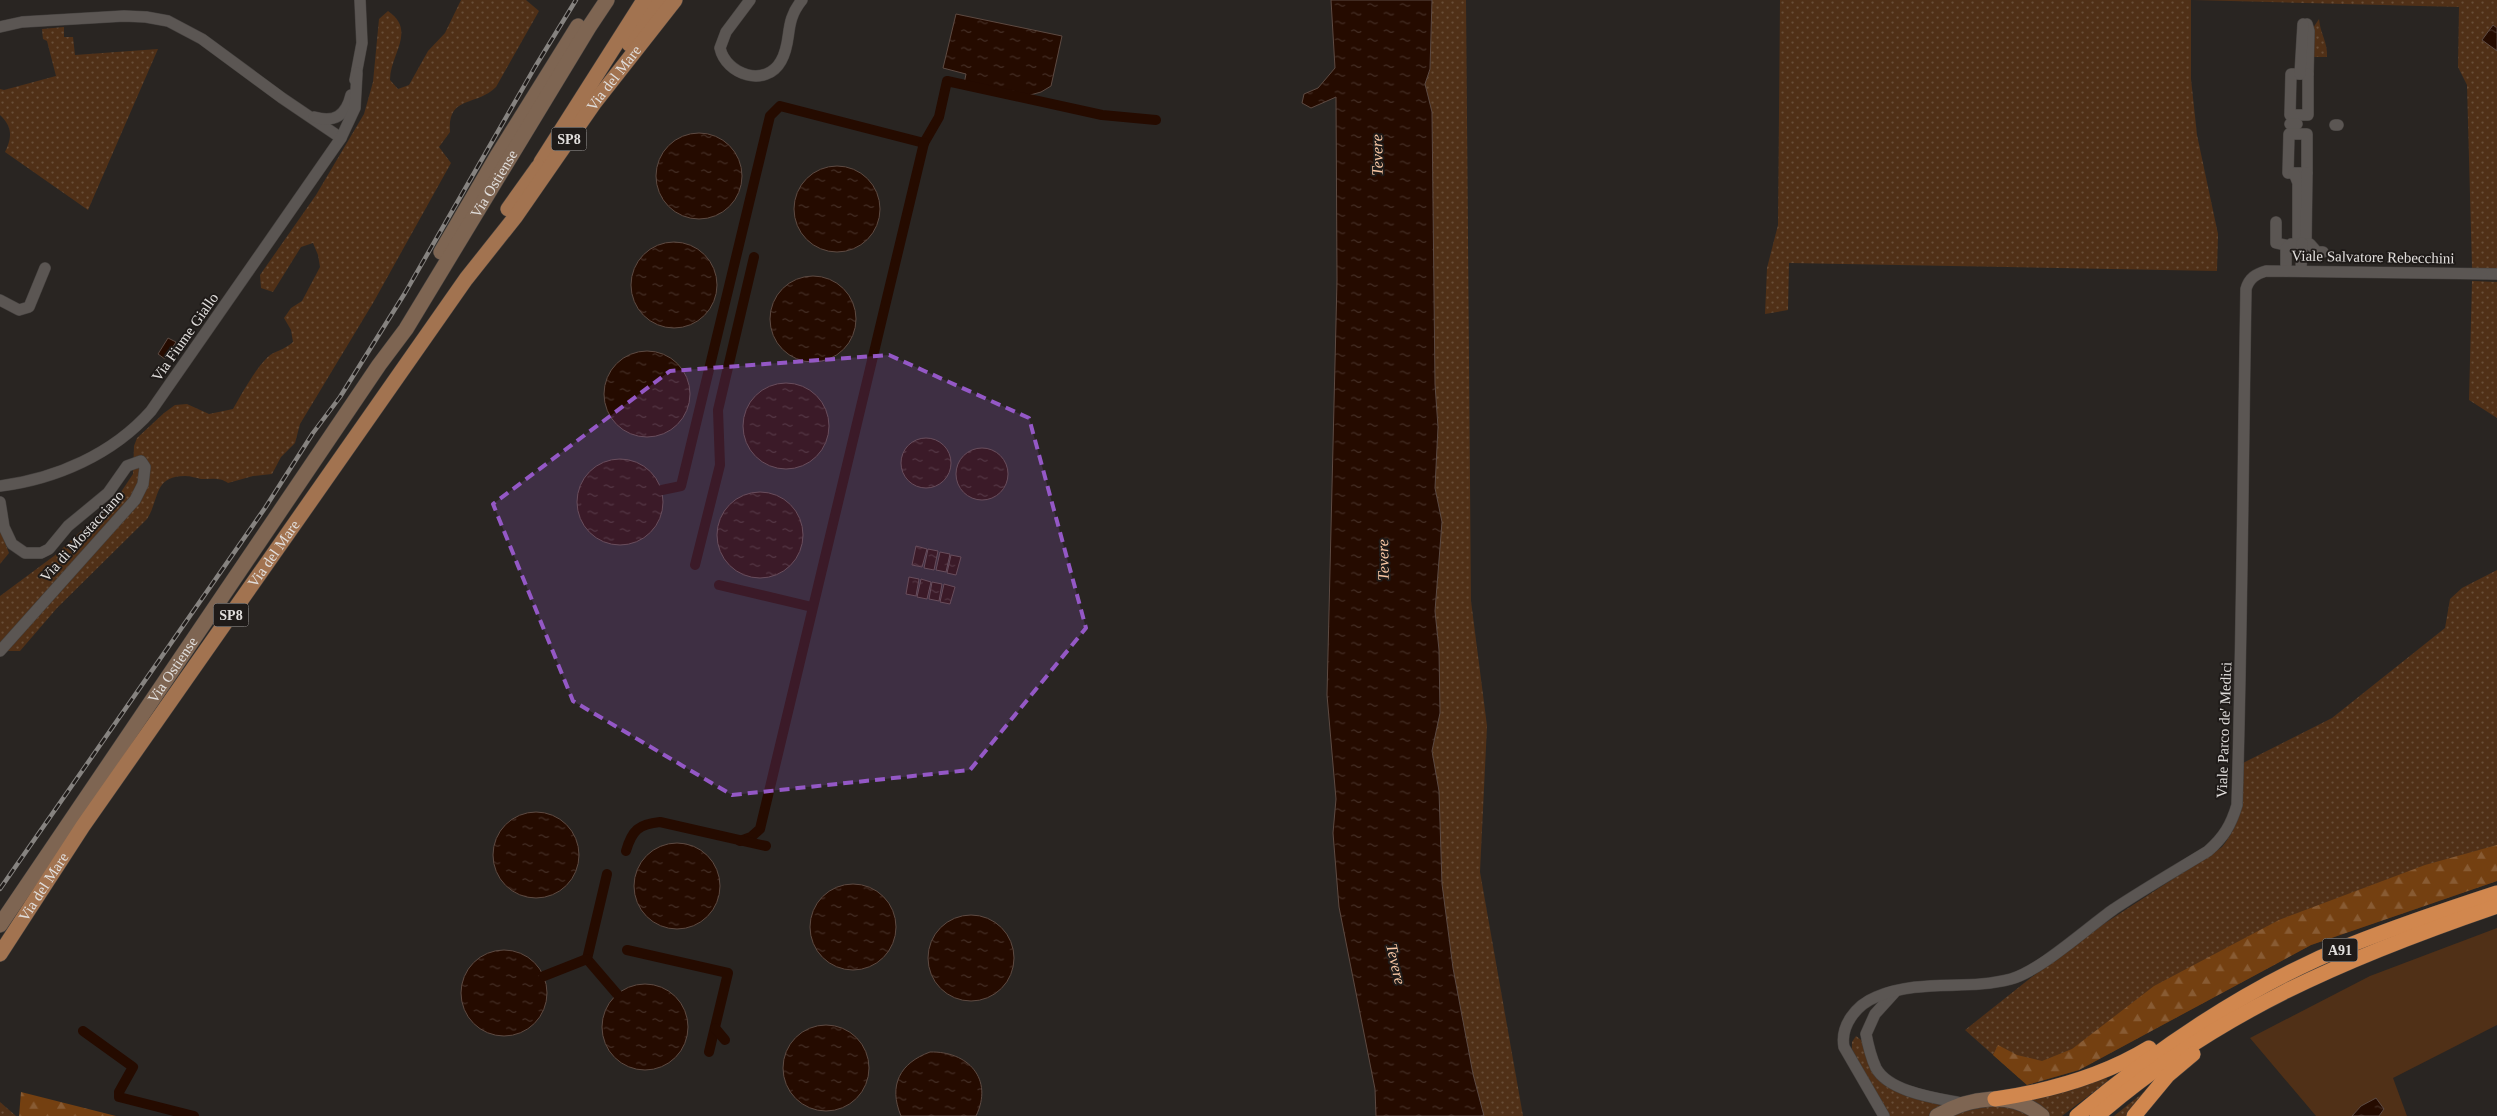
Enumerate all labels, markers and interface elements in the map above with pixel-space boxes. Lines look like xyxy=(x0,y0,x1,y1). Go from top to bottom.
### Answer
street label: Via del Mare xyxy=(584,42,645,114)
road number: SP8 xyxy=(552,128,586,150)
water label: Tevere xyxy=(1368,134,1386,176)
street label: Via Ostiense xyxy=(467,147,521,221)
street label: Viale Salvatore Rebecchini xyxy=(2291,248,2455,266)
street label: Via Fiume Giallo xyxy=(149,290,221,384)
street label: Via di Mostacciano xyxy=(37,487,127,585)
street label: Via del Mare xyxy=(245,517,303,590)
water label: Tevere xyxy=(1374,539,1392,581)
road number: SP8 xyxy=(214,604,248,626)
street label: Via Ostiense xyxy=(145,634,201,706)
street label: Viale Parco de' Medici xyxy=(2214,662,2234,798)
street label: Via del Mare xyxy=(16,849,72,924)
road number: A91 xyxy=(2322,938,2358,962)
water label: Tevere xyxy=(1383,942,1409,986)

